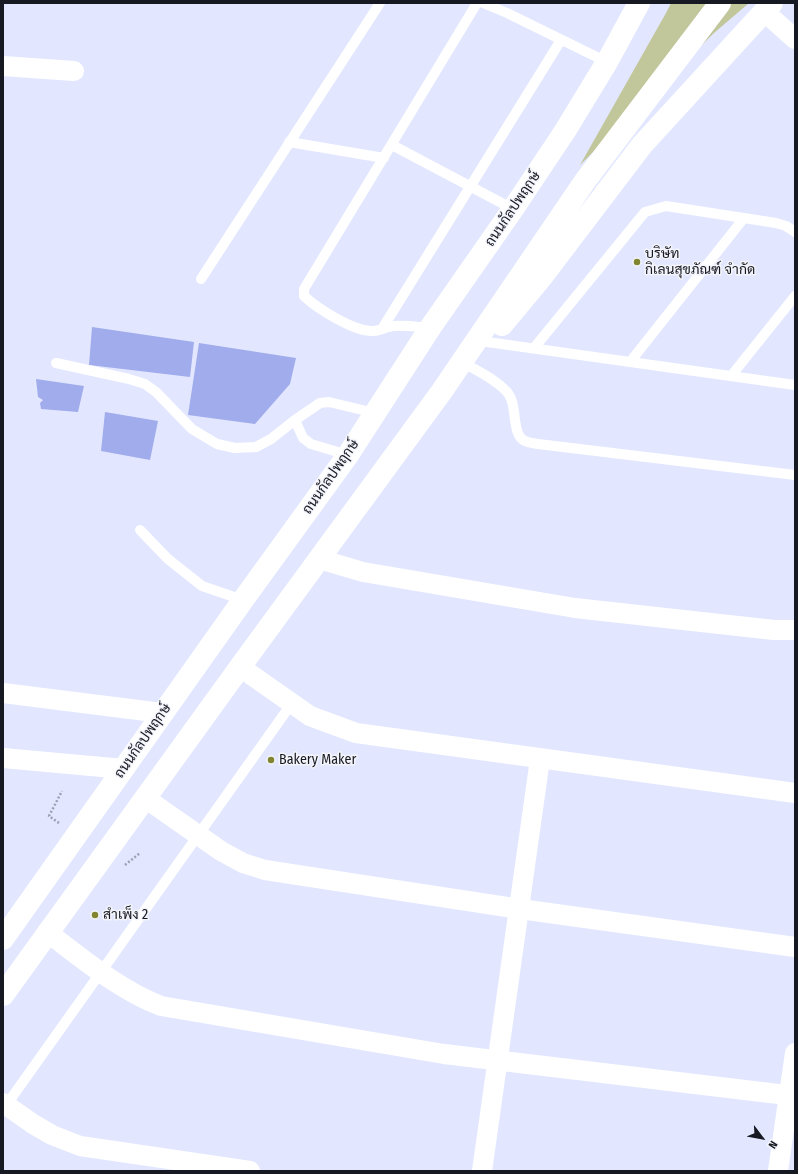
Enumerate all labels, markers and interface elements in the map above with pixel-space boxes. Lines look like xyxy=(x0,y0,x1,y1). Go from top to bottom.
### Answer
street label: ถนนกัลปพฤกษ์ xyxy=(482,168,544,250)
place label: บริษัท กิเลนสุขภัณฑ์ จำกัด xyxy=(645,246,755,278)
marker: บริษัท กิเลนสุขภัณฑ์ จำกัด xyxy=(632,257,642,267)
street label: ถนนกัลปพฤกษ์ xyxy=(299,437,363,517)
street label: ถนนกัลปพฤกษ์ xyxy=(111,701,175,781)
place label: Bakery Maker xyxy=(279,752,356,768)
marker: Bakery Maker xyxy=(266,755,276,765)
place label: สำเพ็ง 2 xyxy=(103,907,148,923)
marker: สำเพ็ง 2 xyxy=(90,910,100,920)
north arrow xyxy=(742,1118,782,1158)
text: N xyxy=(765,1138,780,1151)

